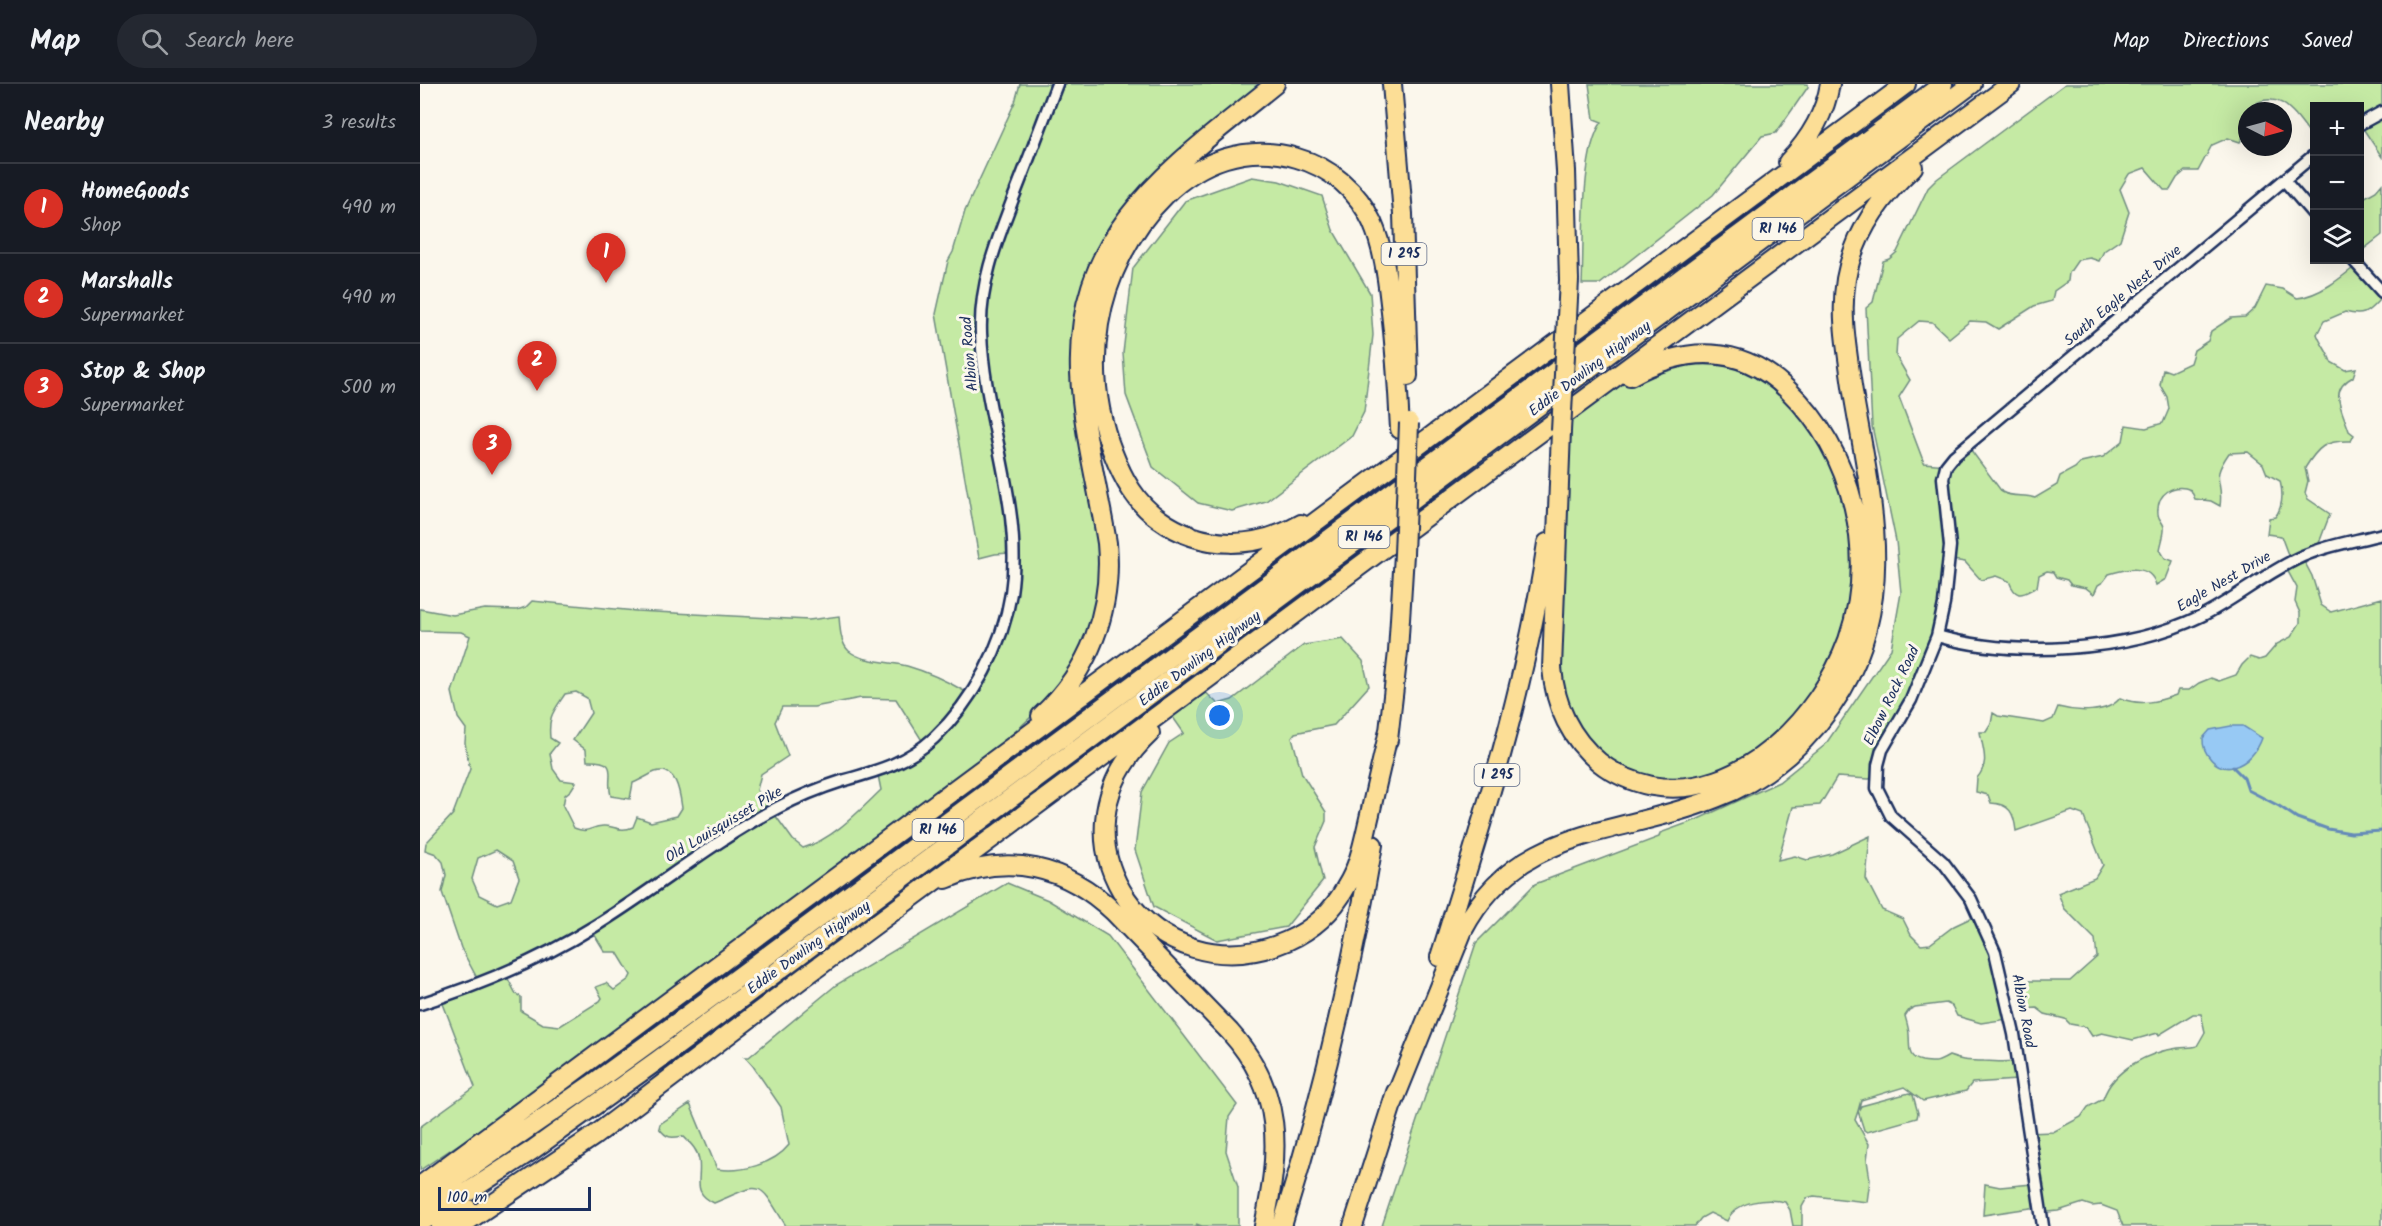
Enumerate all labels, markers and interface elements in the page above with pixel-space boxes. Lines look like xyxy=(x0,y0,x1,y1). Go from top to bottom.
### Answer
search box xyxy=(117,14,537,68)
text: Map xyxy=(30,19,81,64)
text: Search here xyxy=(186,24,294,59)
icon: search xyxy=(138,25,171,58)
text: Map xyxy=(2113,25,2149,58)
text: Directions xyxy=(2182,25,2269,58)
text: Saved xyxy=(2302,25,2352,58)
text: Nearby xyxy=(24,102,104,144)
north arrow xyxy=(2238,102,2292,156)
map controls xyxy=(2310,102,2364,264)
button: + xyxy=(2310,102,2364,156)
text: 3 results xyxy=(322,107,396,139)
button: − xyxy=(2310,156,2364,210)
text: HomeGoods xyxy=(81,175,189,210)
text: 1 xyxy=(40,192,47,224)
text: 490 m xyxy=(341,192,396,224)
text: Shop xyxy=(81,210,121,242)
button: layers xyxy=(2310,210,2364,264)
road number: RI 146 xyxy=(1752,218,1804,240)
pin: 1 xyxy=(586,234,626,283)
street label: South Eagle Nest Drive xyxy=(2059,239,2187,353)
road number: I 295 xyxy=(1382,243,1426,265)
text: Marshalls xyxy=(81,265,173,300)
text: 2 xyxy=(38,282,49,314)
text: 490 m xyxy=(341,282,396,314)
text: Supermarket xyxy=(81,300,184,332)
street label: Eddie Dowling Highway xyxy=(1524,314,1657,423)
street label: Albion Road xyxy=(955,315,985,392)
pin: 2 xyxy=(518,342,556,391)
text: Stop & Shop xyxy=(81,355,206,390)
text: 3 xyxy=(38,372,49,404)
text: 500 m xyxy=(341,372,396,404)
text: Supermarket xyxy=(81,390,184,422)
pin: 3 xyxy=(472,426,512,475)
road number: RI 146 xyxy=(1338,526,1390,548)
street label: Eagle Nest Drive xyxy=(2172,545,2276,619)
street label: Eddie Dowling Highway xyxy=(1134,604,1267,713)
street label: Elbow Rock Road xyxy=(1857,641,1927,750)
your location xyxy=(1205,701,1234,730)
road number: I 295 xyxy=(1474,764,1520,786)
street label: Old Louisquisset Pike xyxy=(661,780,788,870)
road number: RI 146 xyxy=(912,819,964,841)
street label: Eddie Dowling Highway xyxy=(742,894,877,1001)
street label: Albion Road xyxy=(2004,972,2042,1051)
scale bar xyxy=(438,1184,591,1212)
text: 100 m xyxy=(447,1185,487,1210)

